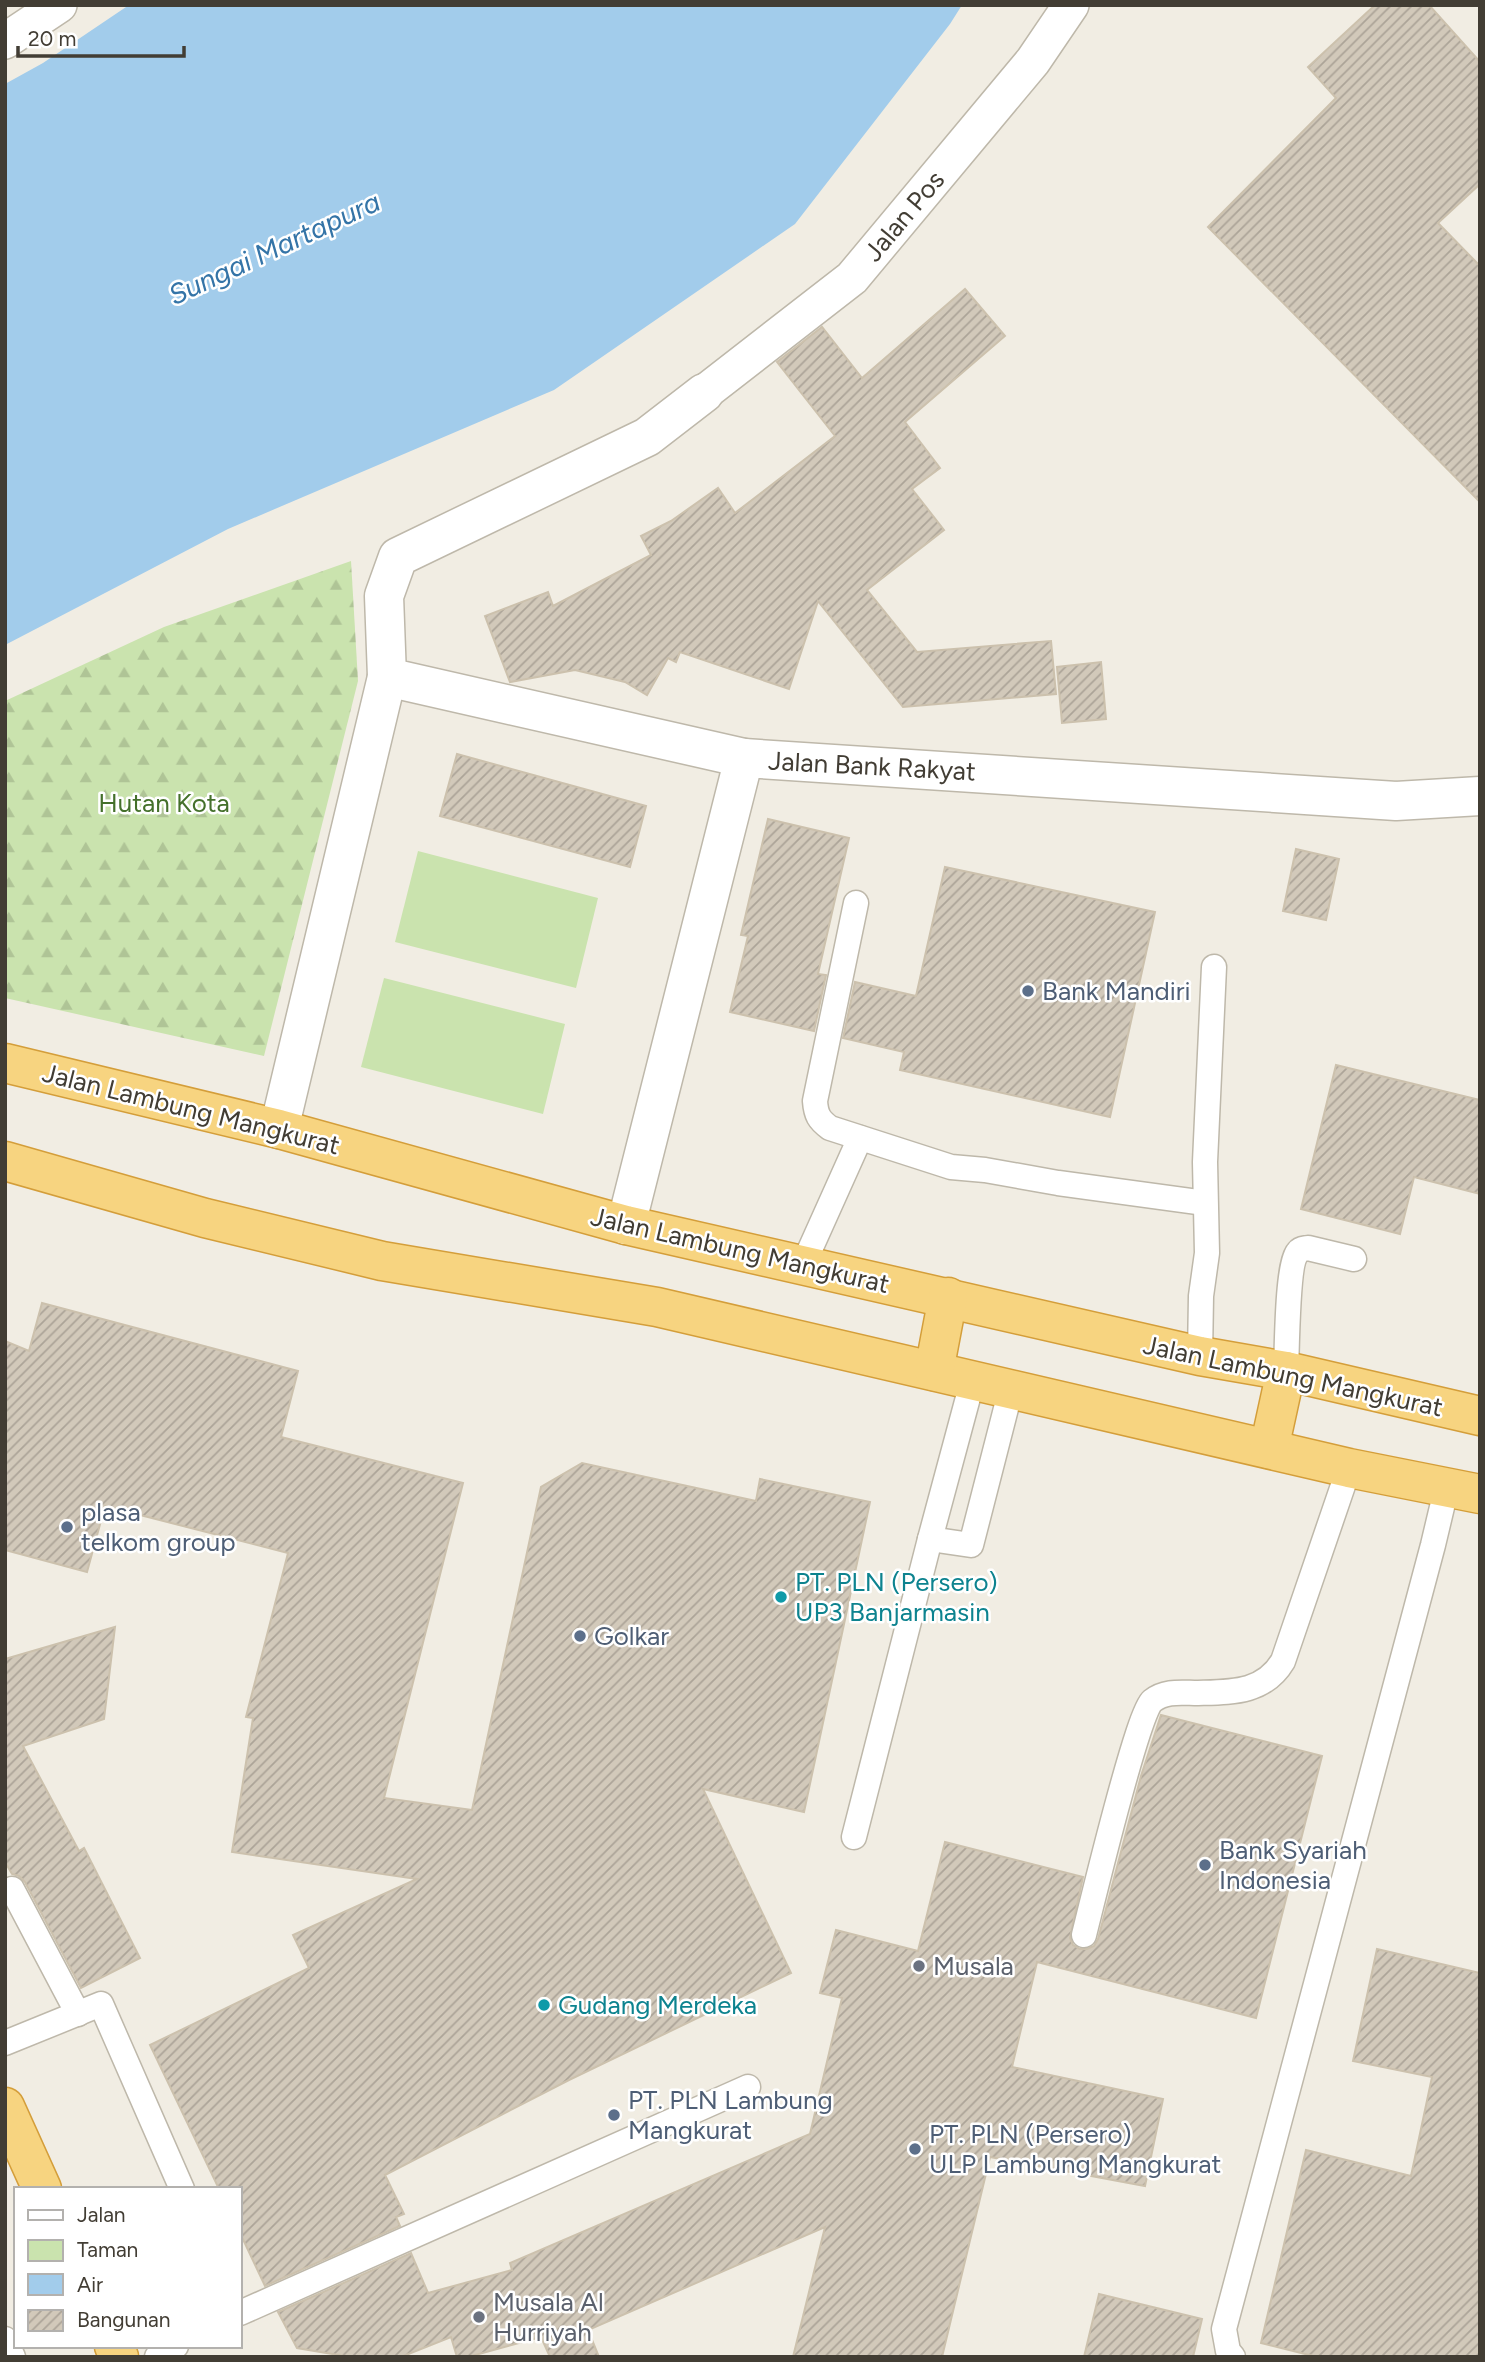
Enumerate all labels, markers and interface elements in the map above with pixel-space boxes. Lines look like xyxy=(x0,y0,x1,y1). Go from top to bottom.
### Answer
scale bar xyxy=(18,14,184,58)
text: 20 m xyxy=(28,26,76,51)
street label: Jalan Pos xyxy=(857,164,951,268)
water label: Sungai Martapura xyxy=(163,184,385,312)
street label: Jalan Bank Rakyat xyxy=(767,745,977,787)
park label: Hutan Kota xyxy=(98,787,230,819)
place label: Bank Mandiri xyxy=(1042,975,1191,1007)
marker: Bank Mandiri xyxy=(1020,983,1036,999)
street label: Jalan Lambung Mangkurat xyxy=(39,1057,343,1162)
street label: Jalan Lambung Mangkurat xyxy=(588,1200,893,1300)
street label: Jalan Lambung Mangkurat xyxy=(1140,1329,1446,1423)
place label: plasa telkom group xyxy=(81,1496,236,1558)
marker: plasa telkom group xyxy=(59,1519,75,1535)
place label: PT. PLN (Persero) UP3 Banjarmasin xyxy=(795,1566,998,1628)
marker: PT. PLN (Persero) UP3 Banjarmasin xyxy=(773,1589,789,1605)
place label: Golkar xyxy=(594,1620,669,1652)
marker: Golkar xyxy=(572,1628,588,1644)
place label: Bank Syariah Indonesia xyxy=(1219,1834,1367,1896)
marker: Bank Syariah Indonesia xyxy=(1197,1857,1213,1873)
place label: Musala xyxy=(933,1950,1014,1982)
marker: Musala xyxy=(911,1958,927,1974)
place label: Gudang Merdeka xyxy=(558,1989,757,2021)
marker: Gudang Merdeka xyxy=(536,1997,552,2013)
place label: PT. PLN Lambung Mangkurat xyxy=(628,2084,833,2146)
marker: PT. PLN Lambung Mangkurat xyxy=(606,2107,622,2123)
place label: PT. PLN (Persero) ULP Lambung Mangkurat xyxy=(929,2118,1221,2180)
marker: PT. PLN (Persero) ULP Lambung Mangkurat xyxy=(907,2141,923,2157)
legend xyxy=(14,2187,242,2348)
text: Jalan xyxy=(77,2202,126,2227)
text: Taman xyxy=(77,2237,138,2262)
text: Air xyxy=(77,2272,103,2297)
place label: Musala Al Hurriyah xyxy=(493,2286,604,2348)
text: Bangunan xyxy=(77,2307,170,2332)
marker: Musala Al Hurriyah xyxy=(471,2309,487,2325)

